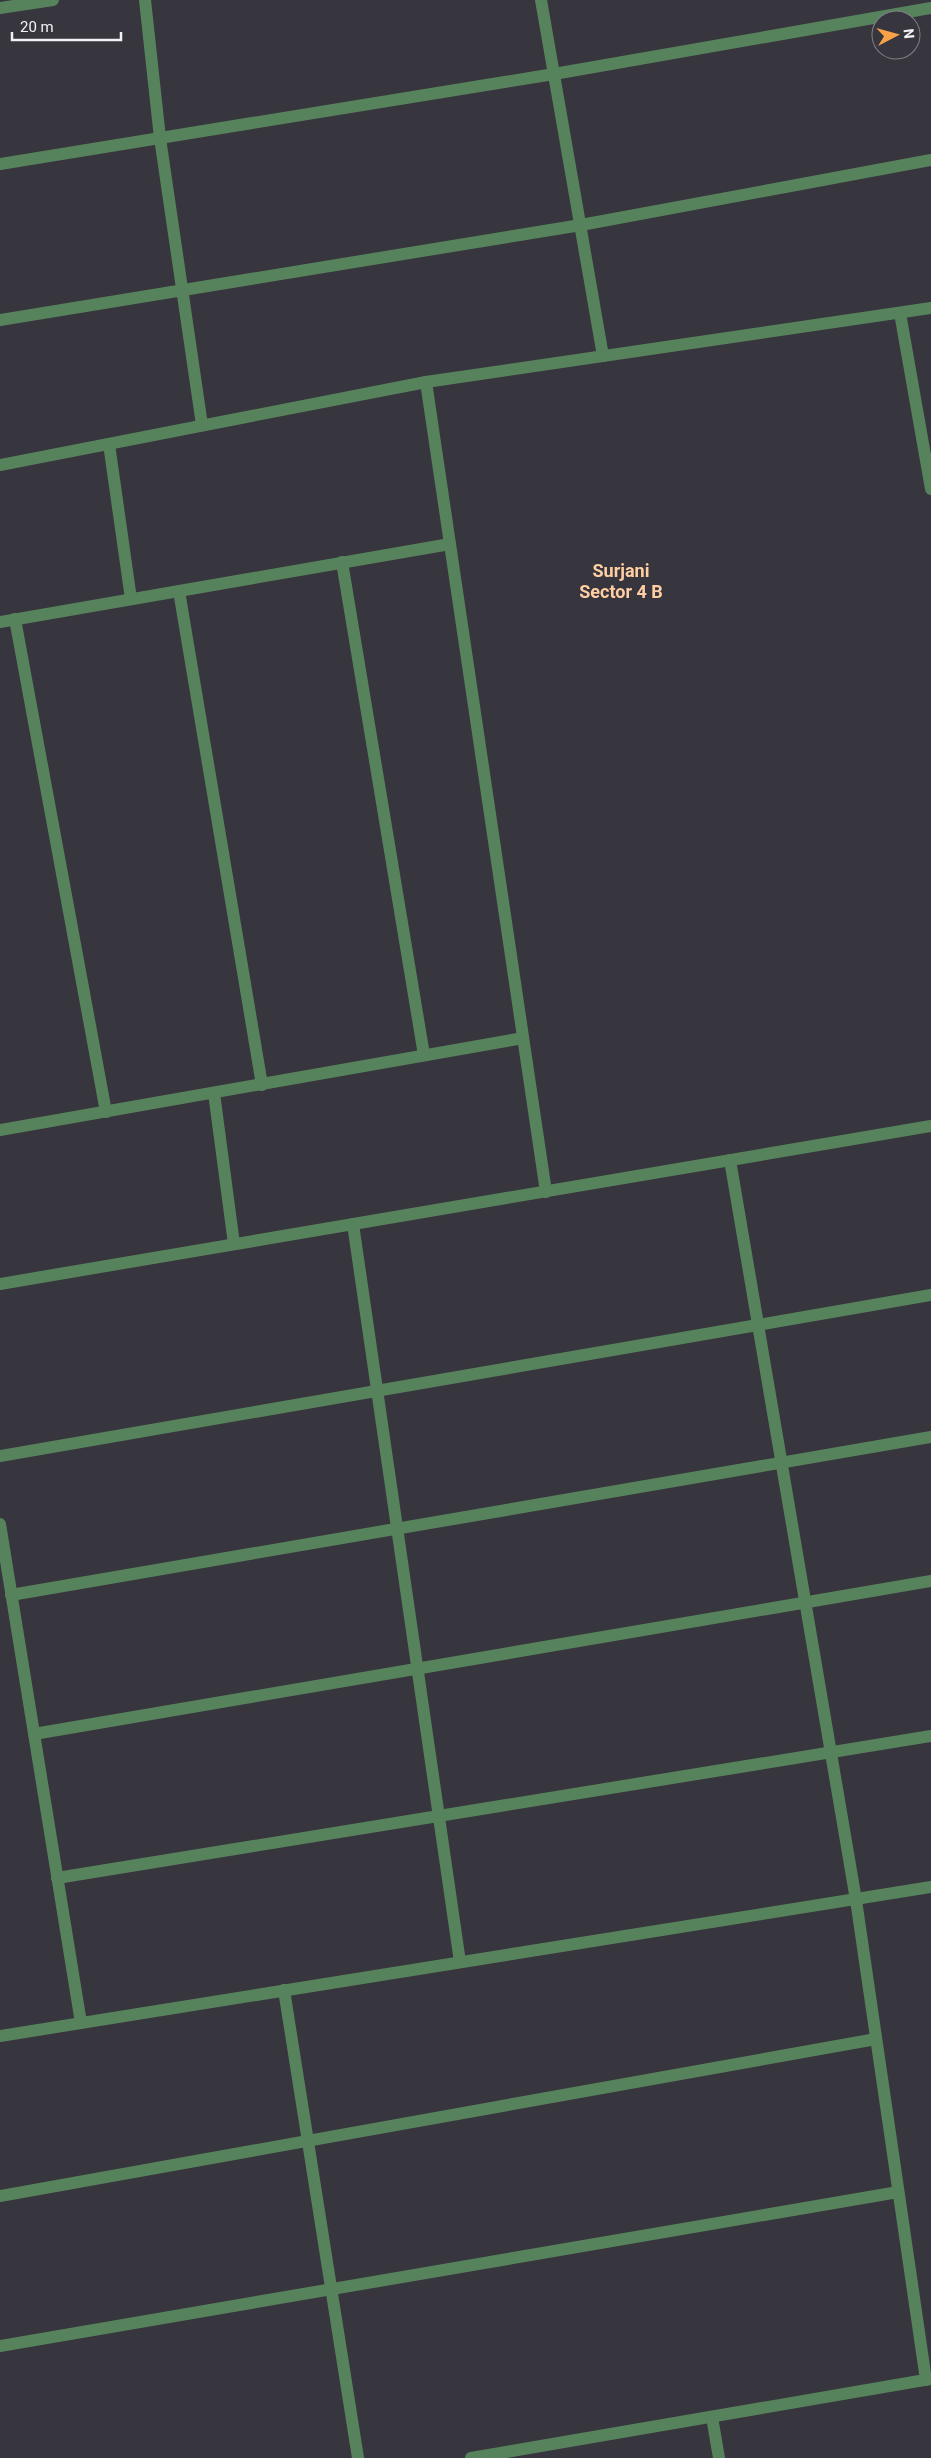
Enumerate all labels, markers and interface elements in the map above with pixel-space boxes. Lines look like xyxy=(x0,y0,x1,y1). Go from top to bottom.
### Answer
scale bar xyxy=(12,10,121,42)
north arrow xyxy=(871,10,921,60)
text: 20 m xyxy=(20,18,54,36)
text: N xyxy=(900,28,917,39)
district label: Surjani Sector 4 B xyxy=(579,560,663,602)

